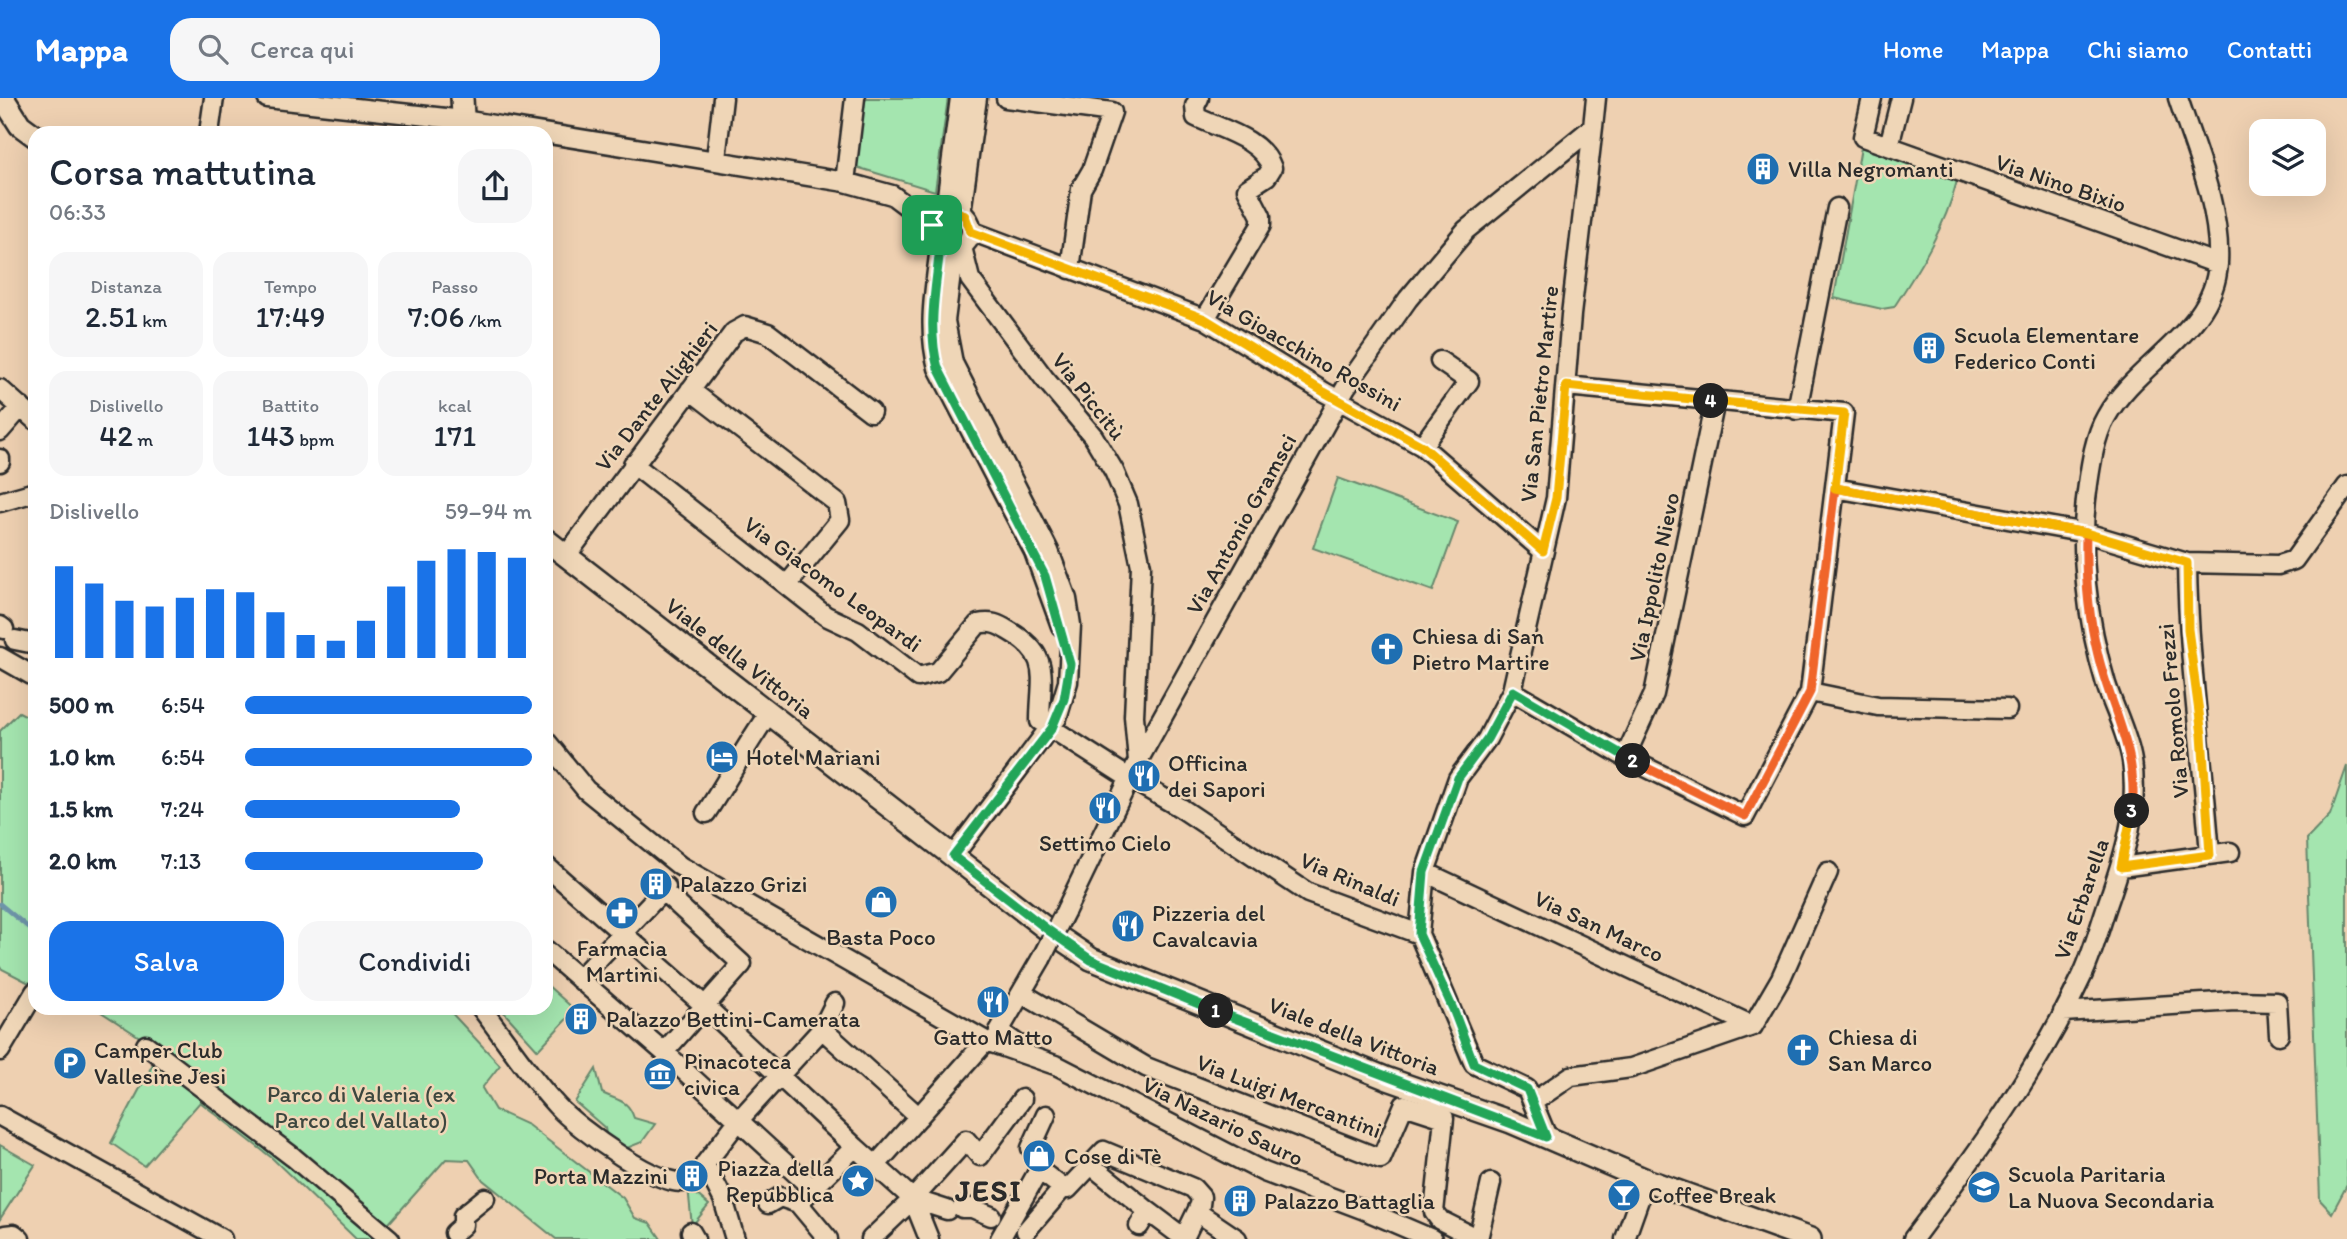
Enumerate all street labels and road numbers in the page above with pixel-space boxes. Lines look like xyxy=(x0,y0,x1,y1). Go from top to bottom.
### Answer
street label: Via Nino Bixio xyxy=(1992,148,2130,218)
street label: Via Gioacchino Rossini xyxy=(1201,283,1407,417)
street label: Via San Pietro Martire xyxy=(1514,284,1564,504)
street label: Via Dante Alighieri xyxy=(589,315,723,477)
street label: Via Piccitù xyxy=(1046,347,1132,446)
street label: Via Antonio Gramsci xyxy=(1180,429,1302,619)
street label: Via Ippolito Nievo xyxy=(1622,490,1686,664)
street label: Via Giacomo Leopardi xyxy=(739,510,927,658)
street label: Viale della Vittoria xyxy=(660,591,820,725)
street label: Via Romolo Frezzi xyxy=(2151,622,2195,800)
street label: Via Erbarella xyxy=(2047,835,2115,963)
street label: Via Rinaldi xyxy=(1296,845,1404,913)
street label: Via San Marco xyxy=(1530,884,1668,968)
street label: Viale della Vittoria xyxy=(1265,991,1443,1081)
street label: Via Luigi Mercantini xyxy=(1193,1048,1385,1144)
street label: Via Nazario Sauro xyxy=(1138,1070,1308,1172)

